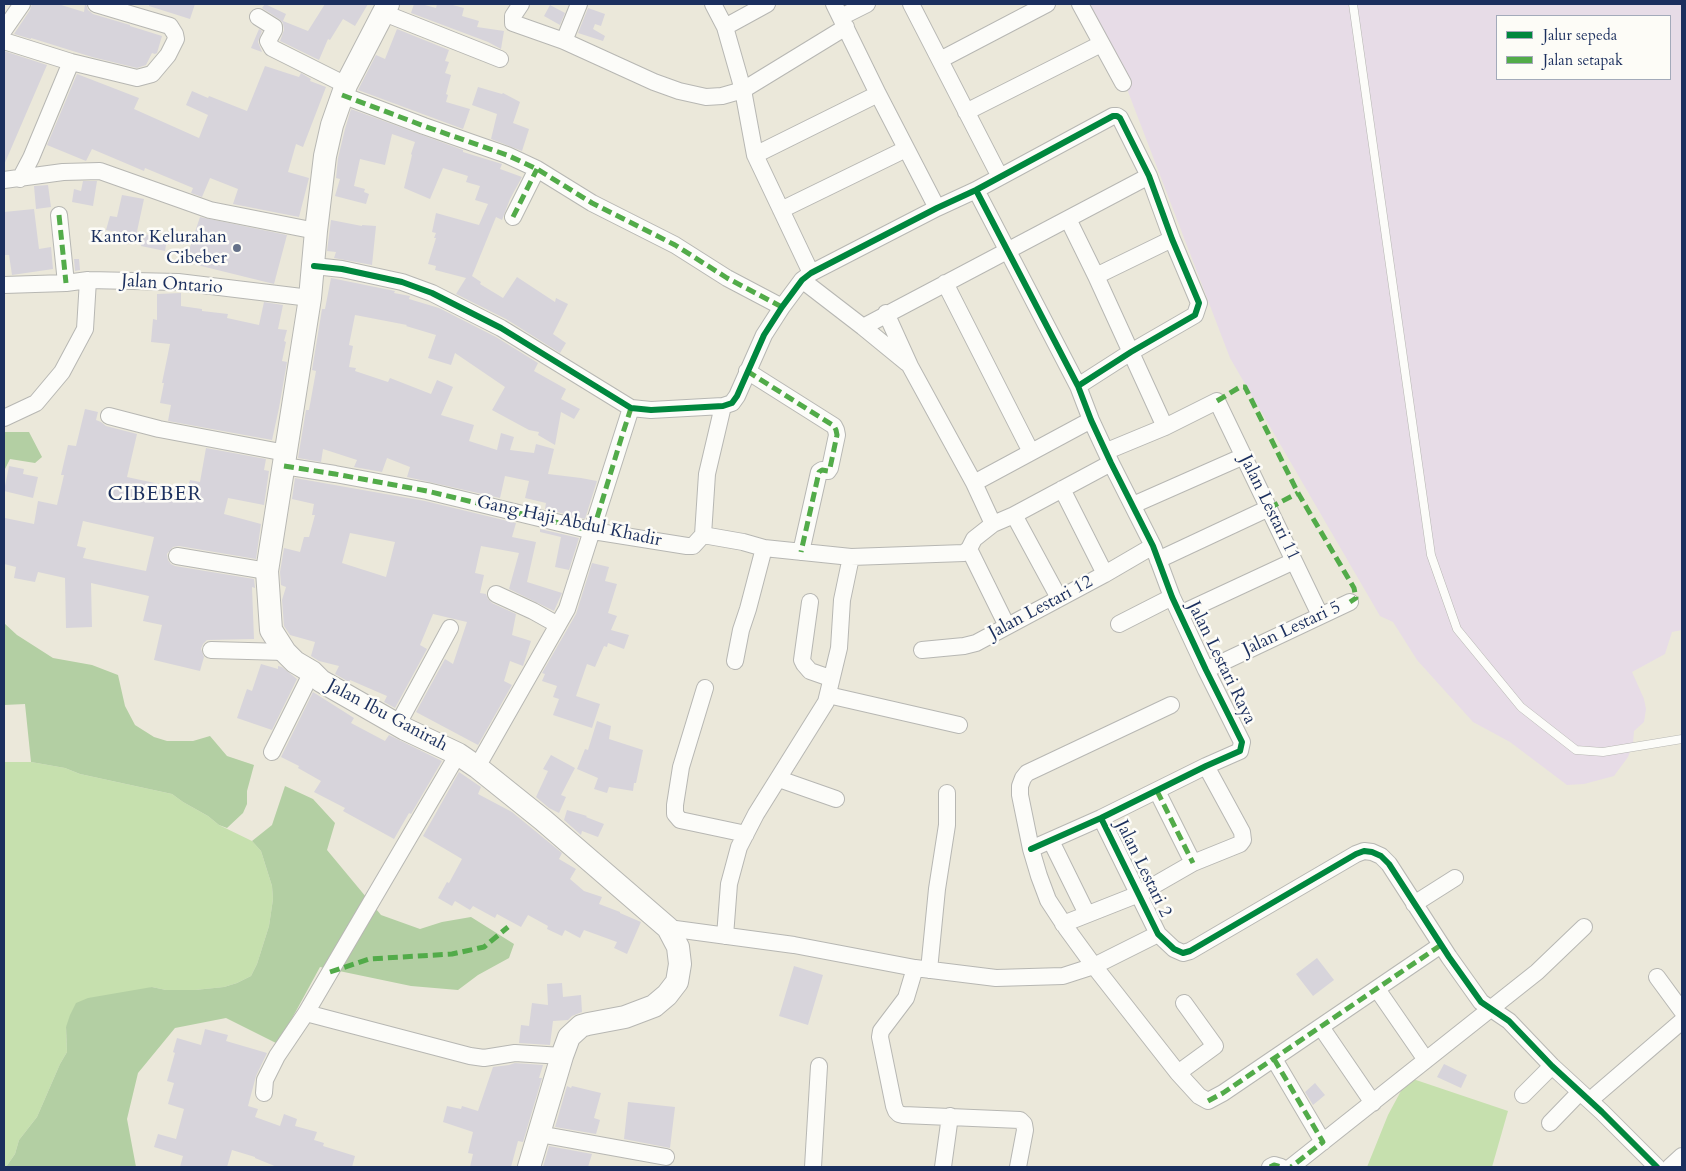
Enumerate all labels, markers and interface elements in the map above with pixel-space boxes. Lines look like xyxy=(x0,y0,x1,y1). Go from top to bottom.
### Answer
legend xyxy=(1496,15,1671,80)
text: Jalur sepeda xyxy=(1543,25,1617,45)
text: Jalan setapak xyxy=(1543,50,1623,70)
place label: Kantor Kelurahan Cibeber xyxy=(91,227,227,270)
marker: Kantor Kelurahan Cibeber xyxy=(231,242,243,254)
street label: Jalan Ontario xyxy=(120,271,224,299)
street label: Jalan Lestari 11 xyxy=(1234,452,1304,564)
district label: CIBEBER xyxy=(107,483,203,507)
street label: Gang Haji Abdul Khadir xyxy=(475,492,663,552)
street label: Jalan Lestari 12 xyxy=(985,572,1097,644)
street label: Jalan Lestari 5 xyxy=(1240,597,1344,661)
street label: Jalan Lestari Raya xyxy=(1182,598,1260,728)
street label: Jalan Ibu Ganirah xyxy=(323,675,451,757)
street label: Jalan Lestari 2 xyxy=(1110,817,1176,921)

